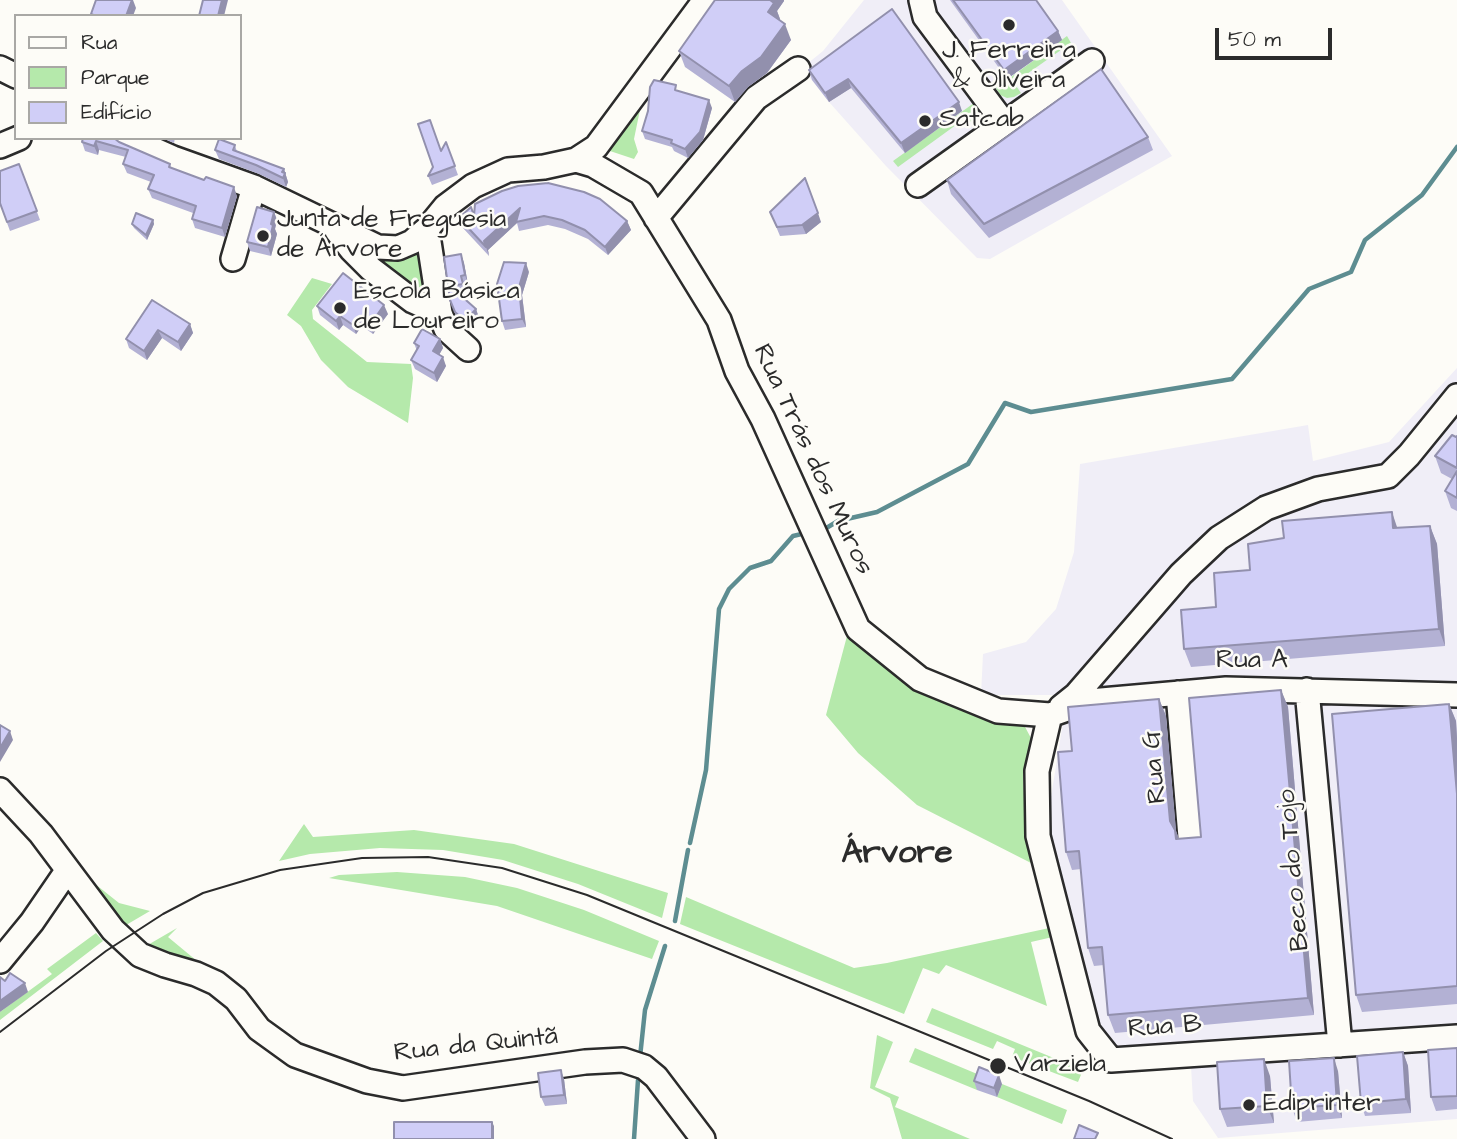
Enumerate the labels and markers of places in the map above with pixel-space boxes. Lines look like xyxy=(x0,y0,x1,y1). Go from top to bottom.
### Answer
marker: J. Ferreira & Oliveira xyxy=(1001,17,1017,33)
place label: J. Ferreira & Oliveira xyxy=(942,36,1076,98)
place label: Satcab xyxy=(939,105,1024,137)
marker: Satcab xyxy=(917,113,933,129)
place label: Junta de Freguesia de Árvore xyxy=(277,205,506,266)
marker: Junta de Freguesia de Árvore xyxy=(255,228,271,244)
place label: Escola Básica de Loureiro xyxy=(354,277,520,338)
marker: Escola Básica de Loureiro xyxy=(332,300,348,316)
place label: Varziela xyxy=(1014,1050,1106,1082)
marker: Varziela xyxy=(988,1056,1008,1076)
place label: Ediprinter xyxy=(1263,1089,1380,1121)
marker: Ediprinter xyxy=(1241,1097,1257,1113)

